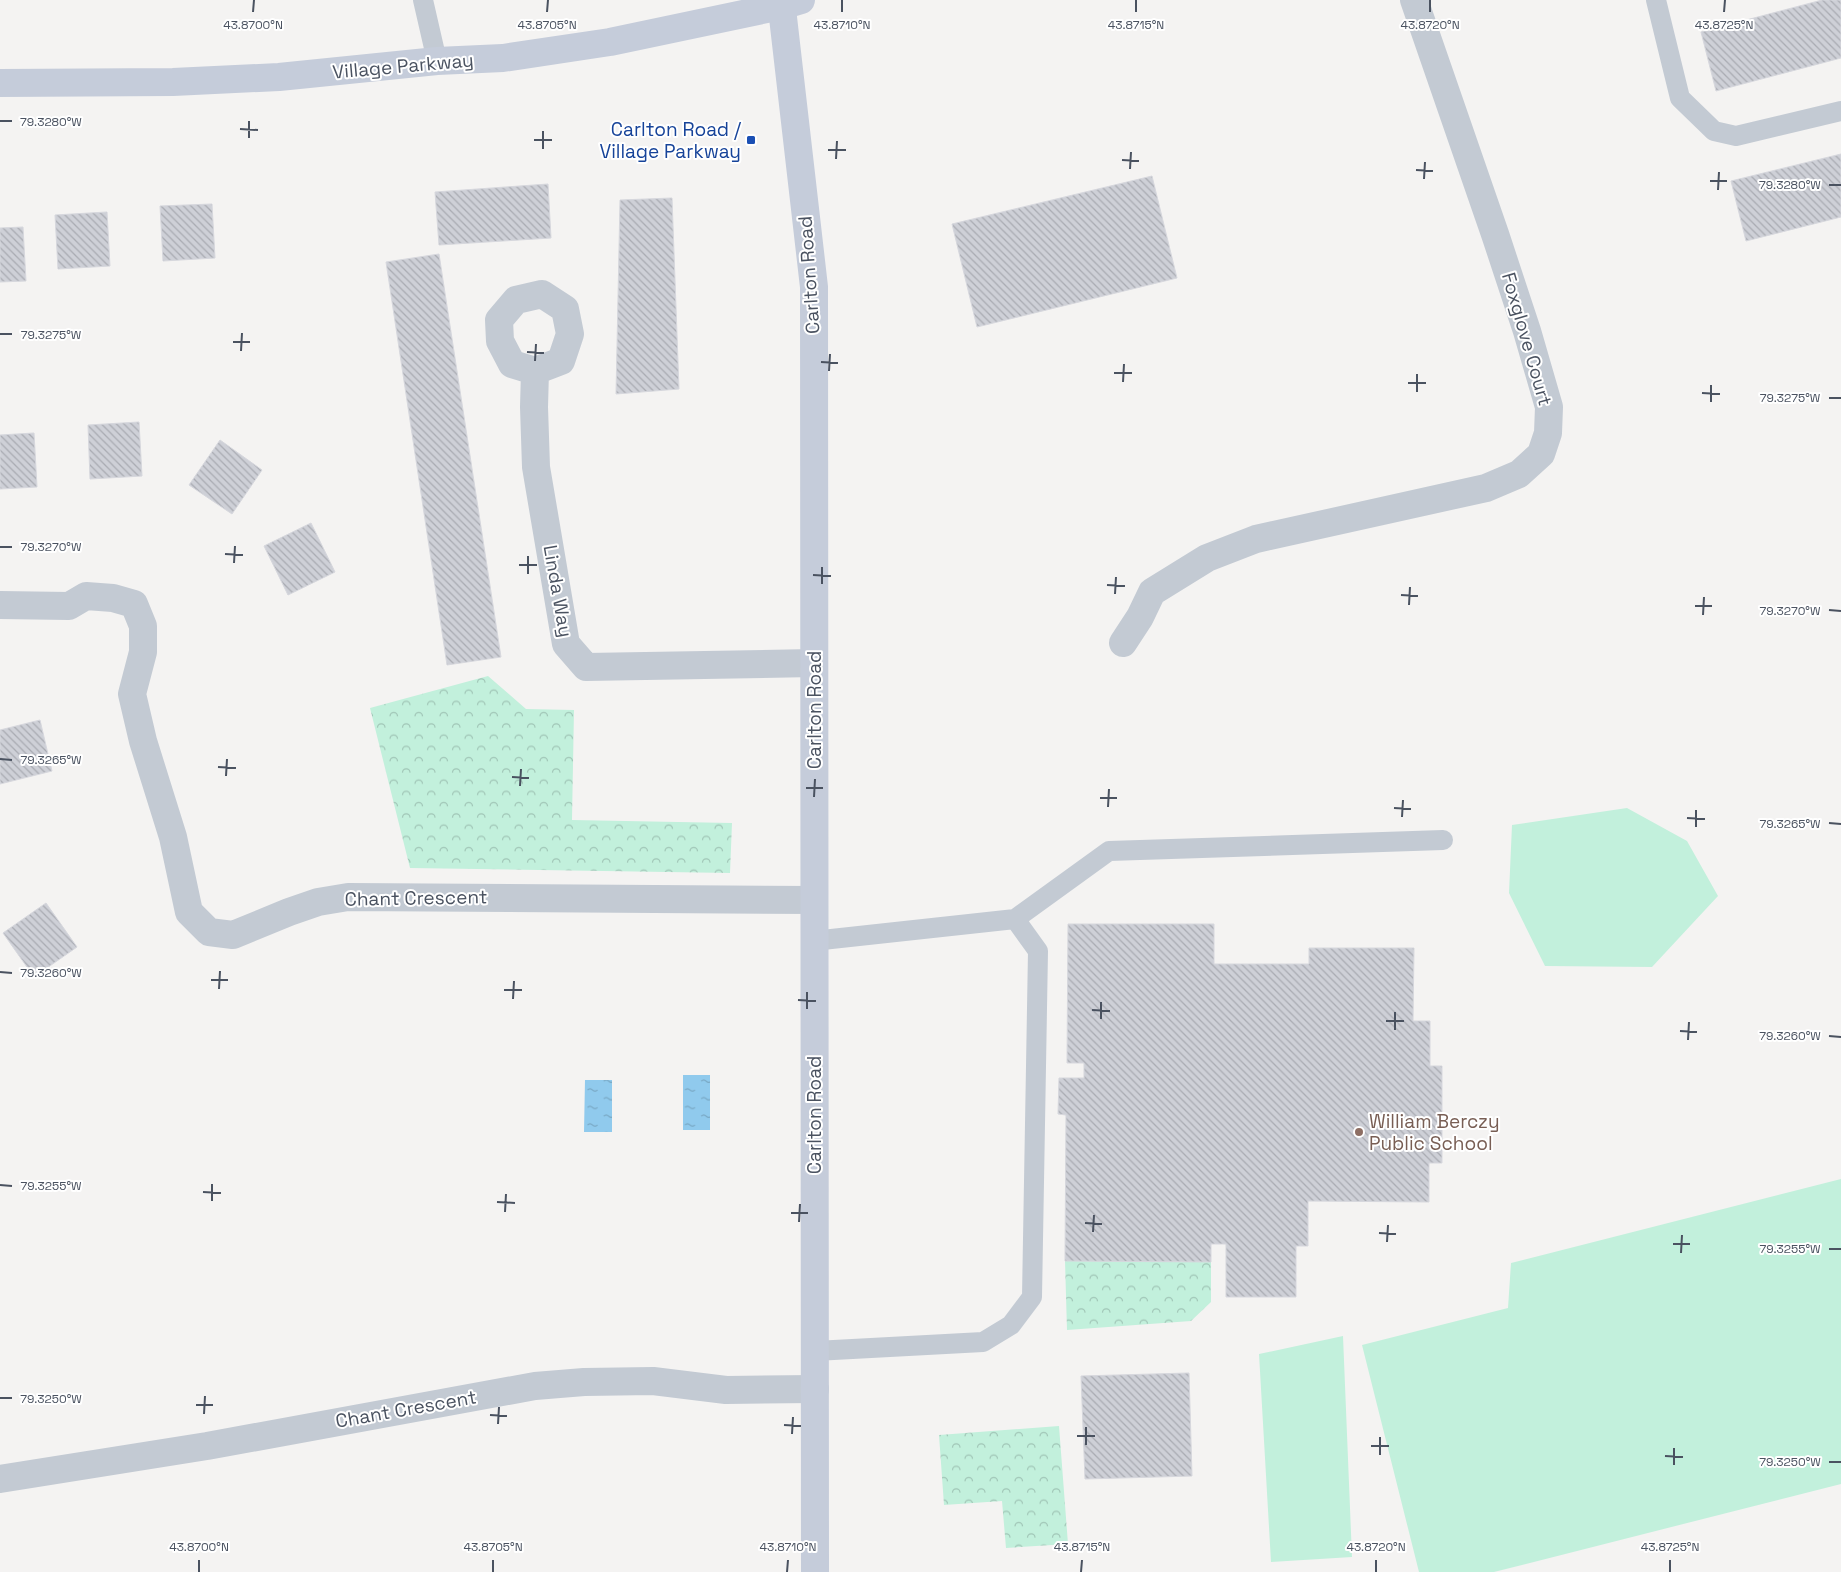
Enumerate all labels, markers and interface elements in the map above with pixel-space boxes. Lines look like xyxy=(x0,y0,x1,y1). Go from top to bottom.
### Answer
text: 43.8700°N xyxy=(223,17,283,33)
text: 43.8705°N xyxy=(517,17,577,33)
text: 43.8710°N xyxy=(813,17,871,33)
text: 43.8715°N xyxy=(1108,17,1164,33)
text: 43.8720°N xyxy=(1400,17,1460,33)
text: 43.8725°N xyxy=(1695,17,1753,33)
street label: Village Parkway xyxy=(331,47,475,85)
text: 79.3280°W xyxy=(20,114,82,130)
place label: Carlton Road / Village Parkway xyxy=(599,117,742,164)
marker: Carlton Road / Village Parkway xyxy=(745,134,757,146)
text: 79.3280°W xyxy=(1759,177,1821,193)
street label: Carlton Road xyxy=(792,215,826,335)
street label: Foxglove Court xyxy=(1496,269,1558,409)
text: 79.3275°W xyxy=(21,327,82,343)
text: 79.3275°W xyxy=(1760,390,1821,406)
text: 79.3270°W xyxy=(21,539,82,555)
street label: Linda Way xyxy=(538,543,578,639)
text: 79.3270°W xyxy=(1760,603,1821,619)
street label: Carlton Road xyxy=(802,651,827,769)
text: 79.3265°W xyxy=(20,752,82,768)
text: 79.3265°W xyxy=(1759,816,1821,832)
street label: Chant Crescent xyxy=(344,884,488,912)
text: 79.3260°W xyxy=(20,965,82,981)
text: 79.3260°W xyxy=(1759,1028,1821,1044)
street label: Carlton Road xyxy=(802,1056,827,1174)
place label: William Berczy Public School xyxy=(1369,1109,1500,1156)
marker: William Berczy Public School xyxy=(1353,1126,1365,1138)
text: 79.3255°W xyxy=(21,1178,82,1194)
text: 79.3255°W xyxy=(1760,1241,1821,1257)
street label: Chant Crescent xyxy=(334,1384,478,1434)
text: 79.3250°W xyxy=(20,1391,82,1407)
text: 79.3250°W xyxy=(1759,1454,1821,1470)
text: 43.8700°N xyxy=(169,1539,229,1555)
text: 43.8705°N xyxy=(463,1539,523,1555)
text: 43.8710°N xyxy=(759,1539,817,1555)
text: 43.8715°N xyxy=(1054,1539,1110,1555)
text: 43.8720°N xyxy=(1346,1539,1406,1555)
text: 43.8725°N xyxy=(1641,1539,1699,1555)

